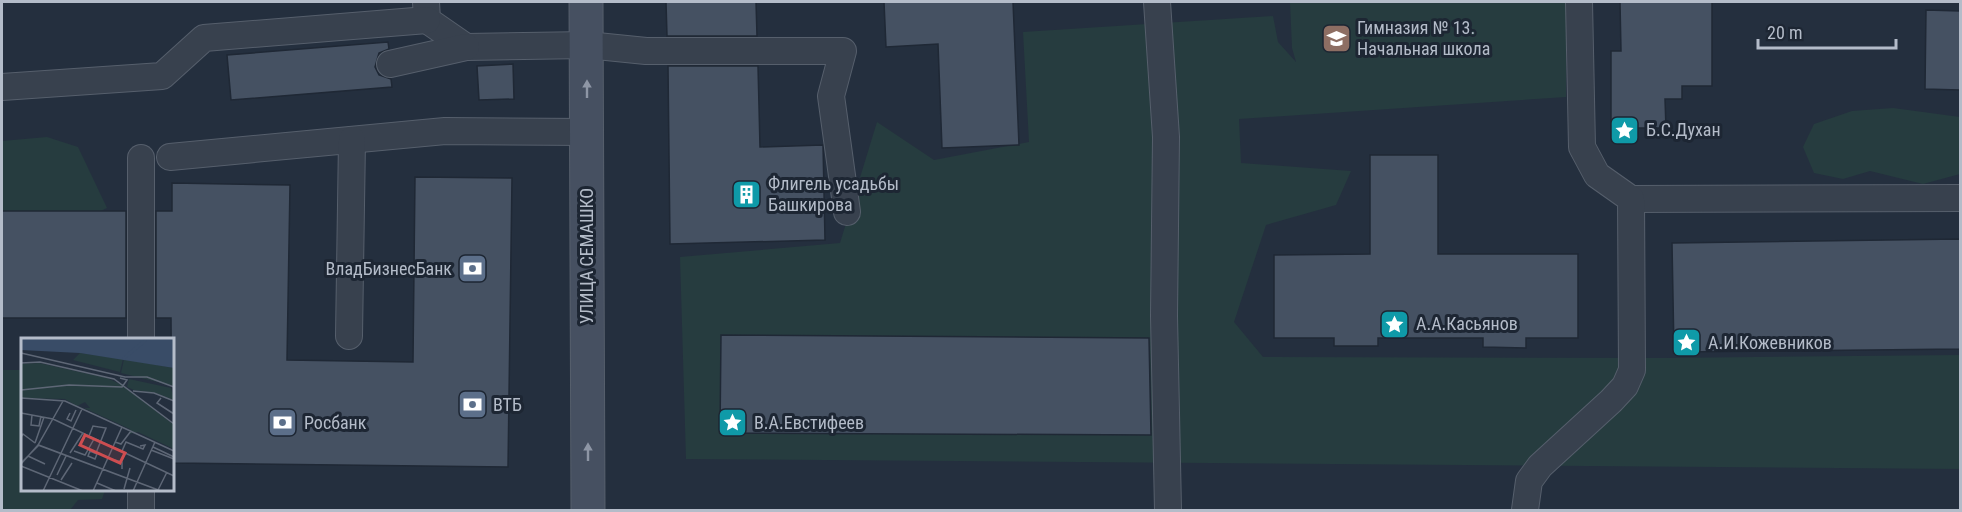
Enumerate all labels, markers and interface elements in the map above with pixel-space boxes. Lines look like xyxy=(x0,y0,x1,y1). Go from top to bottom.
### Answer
scale bar xyxy=(1758,12,1896,50)
place label: Гимназия № 13. Начальная школа xyxy=(1357,17,1490,59)
school or university icon: Гимназия № 13. Начальная школа xyxy=(1320,22,1352,54)
text: 20 m xyxy=(1767,22,1802,43)
one-way arrow xyxy=(582,80,592,99)
place icon: Б.С.Духан xyxy=(1609,114,1641,146)
place label: Б.С.Духан xyxy=(1646,119,1721,140)
place label: Флигель усадьбы Башкирова xyxy=(768,173,899,215)
building icon: Флигель усадьбы Башкирова xyxy=(731,178,763,210)
street label: УЛИЦА СЕМАШКО xyxy=(576,188,597,324)
bank icon: ВладБизнесБанк xyxy=(457,253,489,285)
place label: ВладБизнесБанк xyxy=(325,258,452,279)
place icon: А.А.Касьянов xyxy=(1379,308,1411,340)
place label: А.А.Касьянов xyxy=(1416,313,1518,334)
place icon: А.И.Кожевников xyxy=(1671,327,1703,359)
place label: А.И.Кожевников xyxy=(1708,332,1832,353)
inset map xyxy=(21,338,174,491)
bank icon: ВТБ xyxy=(456,389,488,421)
place label: ВТБ xyxy=(493,394,522,415)
bank icon: Росбанк xyxy=(267,407,299,439)
place icon: В.А.Евстифеев xyxy=(717,407,749,439)
place label: Росбанк xyxy=(304,412,367,433)
place label: В.А.Евстифеев xyxy=(754,412,864,433)
one-way arrow xyxy=(583,443,593,462)

